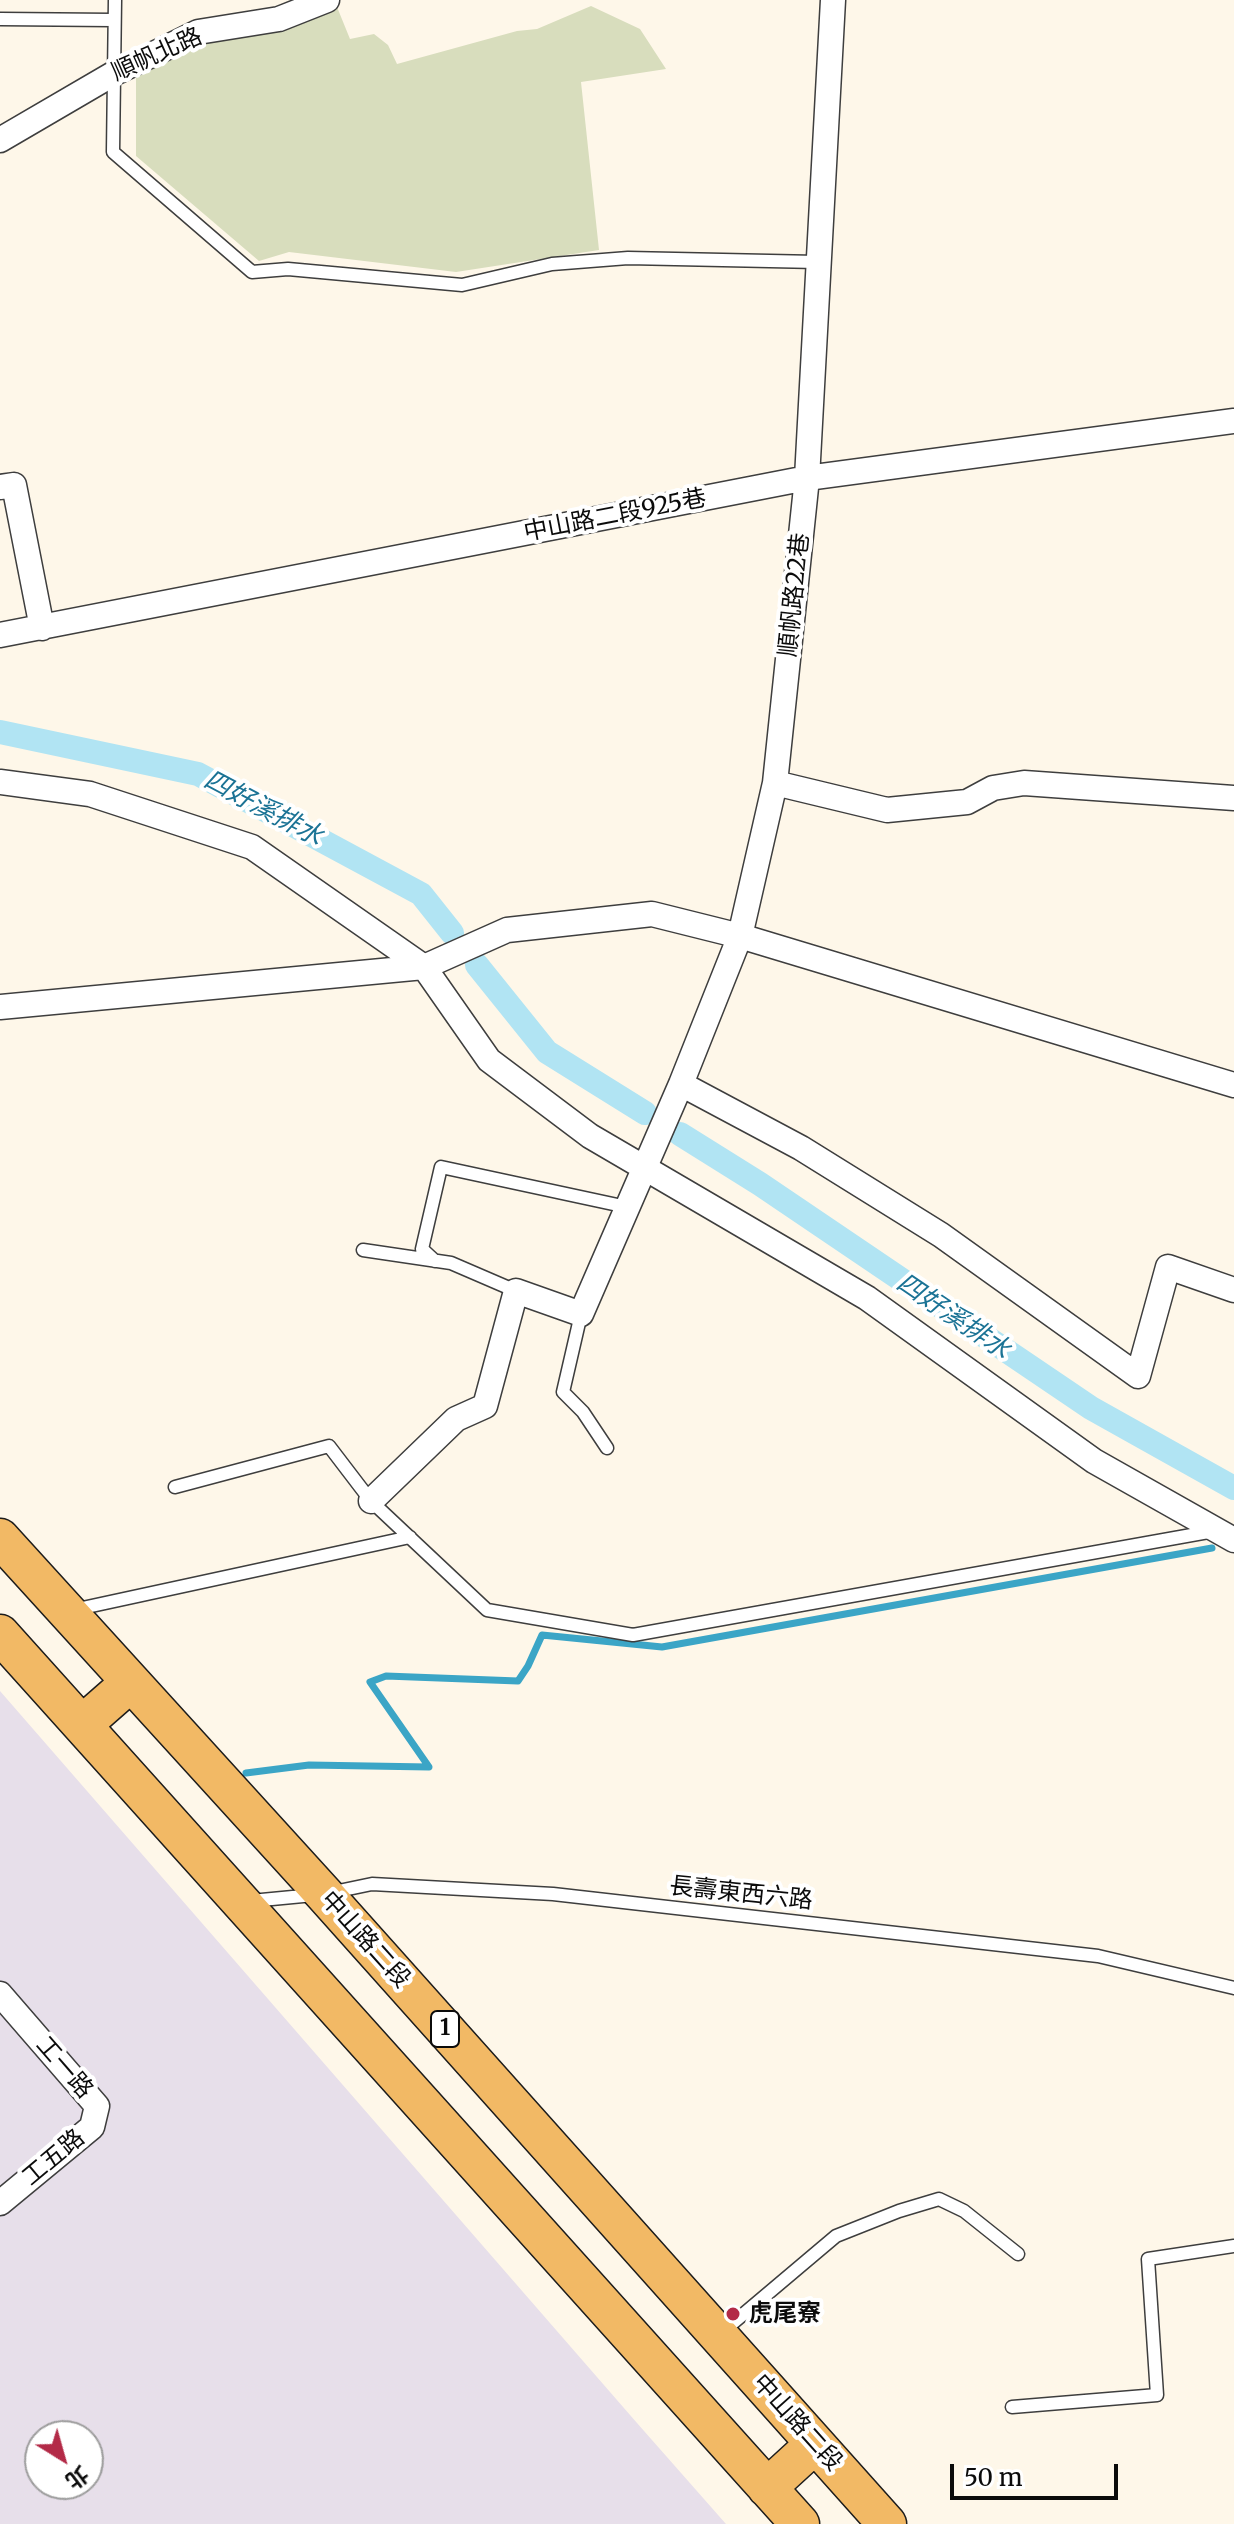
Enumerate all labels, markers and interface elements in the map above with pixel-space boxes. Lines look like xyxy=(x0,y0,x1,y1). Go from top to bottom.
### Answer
street label: 順帆北路 xyxy=(107,22,207,88)
street label: 中山路二段925巷 xyxy=(521,484,709,548)
street label: 順帆路22巷 xyxy=(774,532,816,658)
water label: 四好溪排水 xyxy=(198,765,328,853)
water label: 四好溪排水 xyxy=(890,1268,1016,1366)
street label: 長壽東西六路 xyxy=(668,1872,814,1916)
street label: 中山路二段 xyxy=(314,1886,416,1994)
road number: 1 xyxy=(431,2011,459,2047)
street label: 工一路 xyxy=(30,2031,98,2105)
street label: 工五路 xyxy=(17,2124,91,2192)
place label: 虎尾寮 xyxy=(749,2300,821,2328)
marker: 虎尾寮 xyxy=(724,2305,742,2323)
street label: 中山路二段 xyxy=(746,2369,848,2477)
north arrow xyxy=(24,2420,104,2500)
scale bar xyxy=(954,2448,1122,2498)
text: 北 xyxy=(60,2460,94,2495)
text: 50 m xyxy=(964,2462,1023,2493)

